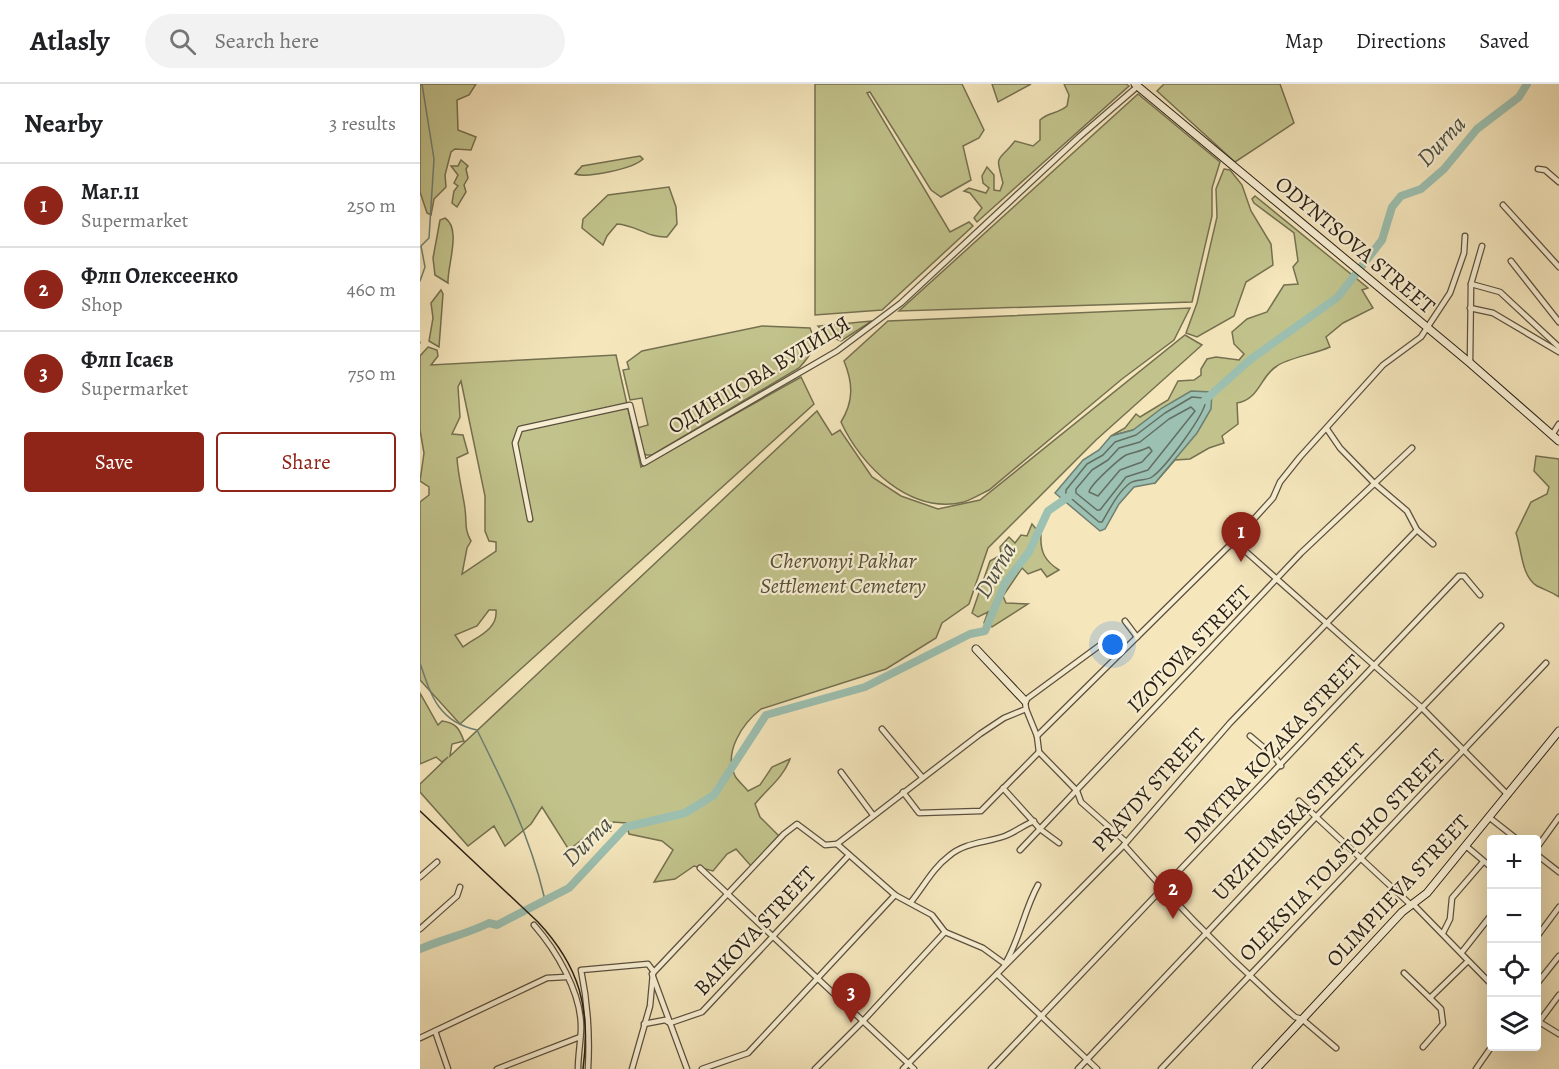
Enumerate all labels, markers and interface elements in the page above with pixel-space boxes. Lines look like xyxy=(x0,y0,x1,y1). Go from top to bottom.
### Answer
search box xyxy=(145,14,565,68)
text: Atlasly xyxy=(30,22,109,60)
icon: search xyxy=(166,25,199,58)
text: Search here xyxy=(214,26,319,56)
text: Map xyxy=(1285,27,1323,55)
text: Directions xyxy=(1356,27,1446,55)
text: Saved xyxy=(1479,27,1529,55)
text: Nearby xyxy=(24,106,103,141)
water label: Durna xyxy=(1409,108,1473,174)
text: 3 results xyxy=(329,110,396,137)
street label: ODYNTSOVA STREET xyxy=(1269,169,1441,321)
text: Маг.11 xyxy=(81,177,139,207)
text: 1 xyxy=(40,192,47,219)
text: 250 m xyxy=(347,192,396,219)
text: Supermarket xyxy=(81,207,188,234)
text: Флп Олексеенко xyxy=(81,261,238,291)
text: 2 xyxy=(39,276,48,303)
text: 460 m xyxy=(346,276,396,303)
text: Shop xyxy=(81,291,123,318)
street label: ОДИНЦОВА ВУЛИЦЯ xyxy=(662,309,856,441)
text: Флп Ісаєв xyxy=(81,345,174,375)
text: 3 xyxy=(39,360,48,387)
text: 750 m xyxy=(348,360,396,387)
text: Supermarket xyxy=(81,375,188,402)
button: Save xyxy=(24,432,204,492)
button: Share xyxy=(216,432,396,492)
pin: 1 xyxy=(1222,512,1260,562)
water label: Durna xyxy=(966,536,1024,604)
park label: Chervonyi Pakhar Settlement Cemetery xyxy=(760,546,926,601)
street label: IZOTOVA STREET xyxy=(1120,579,1258,719)
your location xyxy=(1098,630,1127,659)
street label: DMYTRA KOZAKA STREET xyxy=(1177,648,1369,850)
street label: PRAVDY STREET xyxy=(1085,722,1213,858)
street label: URZHUMSKA STREET xyxy=(1206,737,1372,907)
street label: OLEKSIIA TOLSTOHO STREET xyxy=(1232,742,1452,968)
street label: OLIMPIIEVA STREET xyxy=(1319,808,1477,974)
water label: Durna xyxy=(555,809,619,873)
map controls xyxy=(1487,835,1541,1051)
button: + xyxy=(1487,835,1541,889)
street label: BAIKOVA STREET xyxy=(687,860,823,1002)
pin: 2 xyxy=(1154,870,1192,919)
button: − xyxy=(1487,889,1541,943)
button: locate xyxy=(1487,943,1541,997)
pin: 3 xyxy=(832,974,870,1023)
button: layers xyxy=(1487,997,1541,1051)

